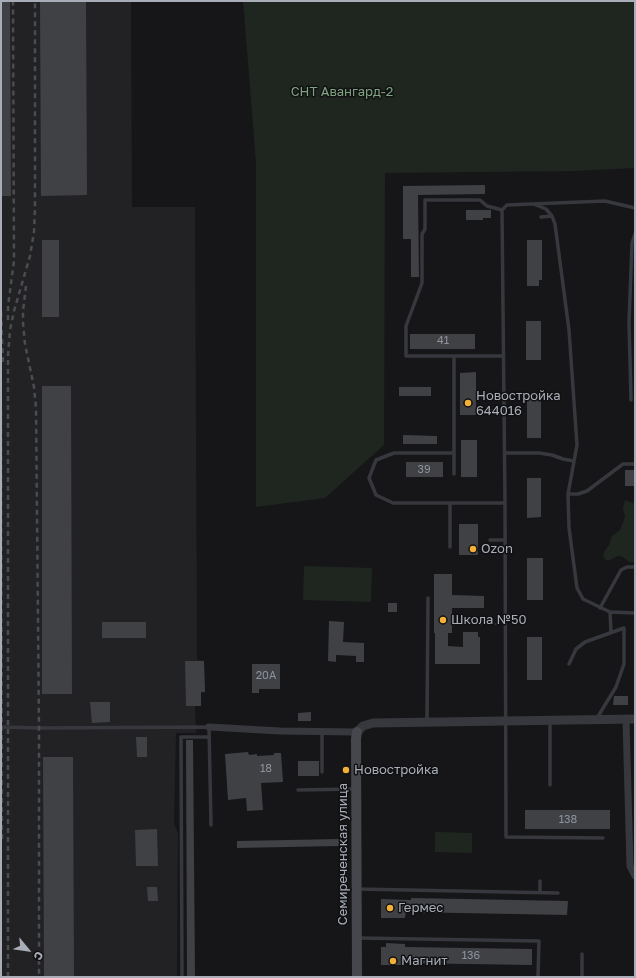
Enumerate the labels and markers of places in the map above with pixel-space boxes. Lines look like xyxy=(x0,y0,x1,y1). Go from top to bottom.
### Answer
place label: Новостройка 644016 xyxy=(476,388,561,419)
marker: Новостройка 644016 xyxy=(463,398,473,408)
place label: Ozon xyxy=(481,541,513,557)
marker: Ozon xyxy=(468,544,478,554)
place label: Школа №50 xyxy=(451,612,527,628)
marker: Школа №50 xyxy=(438,615,448,625)
place label: Новостройка xyxy=(354,762,439,778)
marker: Новостройка xyxy=(341,765,351,775)
place label: Гермес xyxy=(398,900,443,916)
marker: Гермес xyxy=(385,903,395,913)
place label: Магнит xyxy=(401,953,448,969)
marker: Магнит xyxy=(388,956,398,966)

